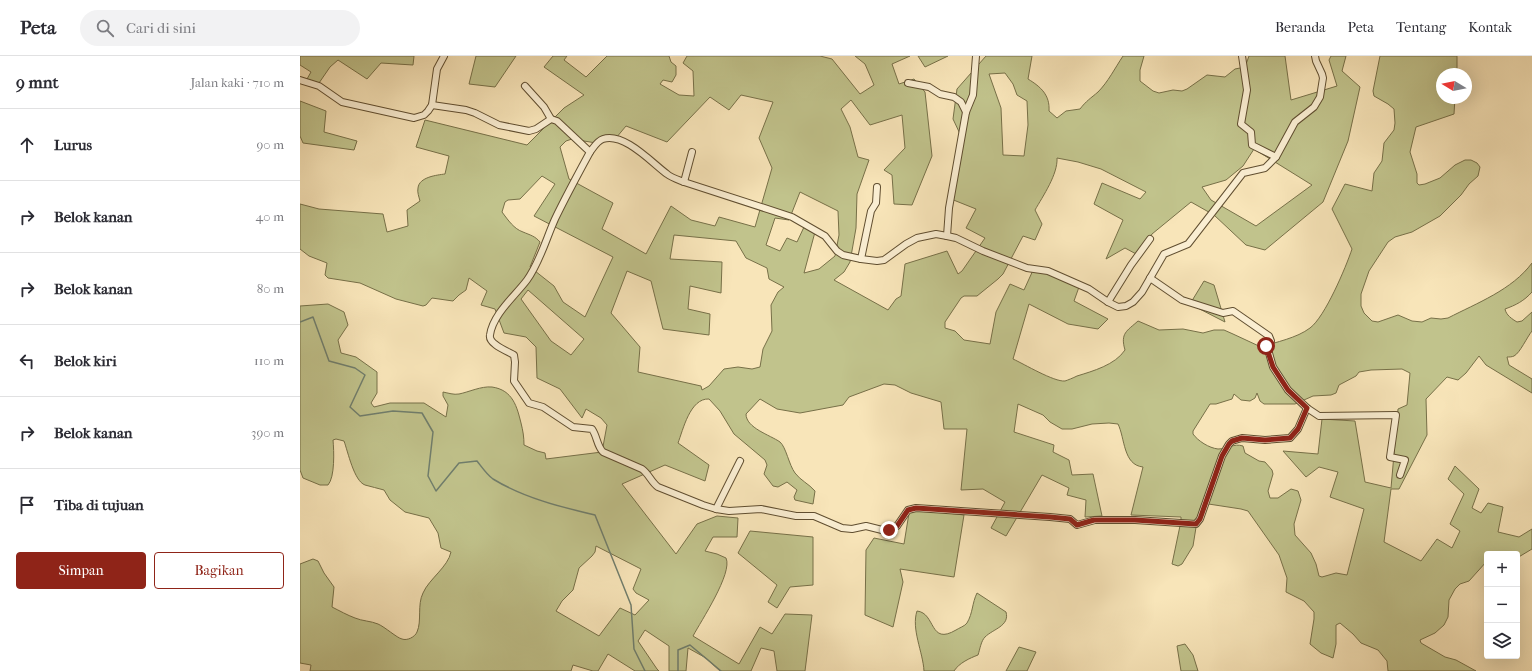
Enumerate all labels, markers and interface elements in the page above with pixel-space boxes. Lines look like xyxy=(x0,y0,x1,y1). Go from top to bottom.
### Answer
search box xyxy=(80,10,360,46)
text: Peta xyxy=(20,17,56,39)
icon: search xyxy=(94,17,116,39)
text: Cari di sini xyxy=(126,19,196,37)
text: Beranda xyxy=(1275,19,1326,36)
text: Peta xyxy=(1348,19,1374,36)
text: Tentang xyxy=(1396,19,1446,36)
text: Kontak xyxy=(1468,19,1512,36)
north arrow xyxy=(1436,68,1472,104)
text: 9 mnt xyxy=(16,72,59,92)
text: Jalan kaki · 710 m xyxy=(190,75,284,90)
icon: ahead xyxy=(16,134,38,156)
text: Lurus xyxy=(54,136,92,154)
text: 90 m xyxy=(256,137,284,152)
icon: right xyxy=(16,206,38,228)
text: Belok kanan xyxy=(54,208,133,226)
text: 40 m xyxy=(256,209,284,224)
icon: right xyxy=(16,278,38,300)
text: Belok kanan xyxy=(54,280,133,298)
text: 80 m xyxy=(257,281,284,296)
route start xyxy=(1257,337,1275,355)
icon: left xyxy=(16,350,38,372)
text: Belok kiri xyxy=(54,352,117,370)
text: 110 m xyxy=(254,353,284,368)
icon: right xyxy=(16,422,38,444)
text: Belok kanan xyxy=(54,424,133,442)
text: 390 m xyxy=(251,425,284,440)
icon: arrive xyxy=(16,494,38,516)
text: Tiba di tujuan xyxy=(54,496,144,514)
route end xyxy=(880,521,898,539)
map controls xyxy=(1484,551,1520,659)
button: + xyxy=(1484,551,1520,587)
button: Simpan xyxy=(16,552,146,589)
button: Bagikan xyxy=(154,552,284,589)
button: − xyxy=(1484,587,1520,623)
button: layers xyxy=(1484,623,1520,659)

